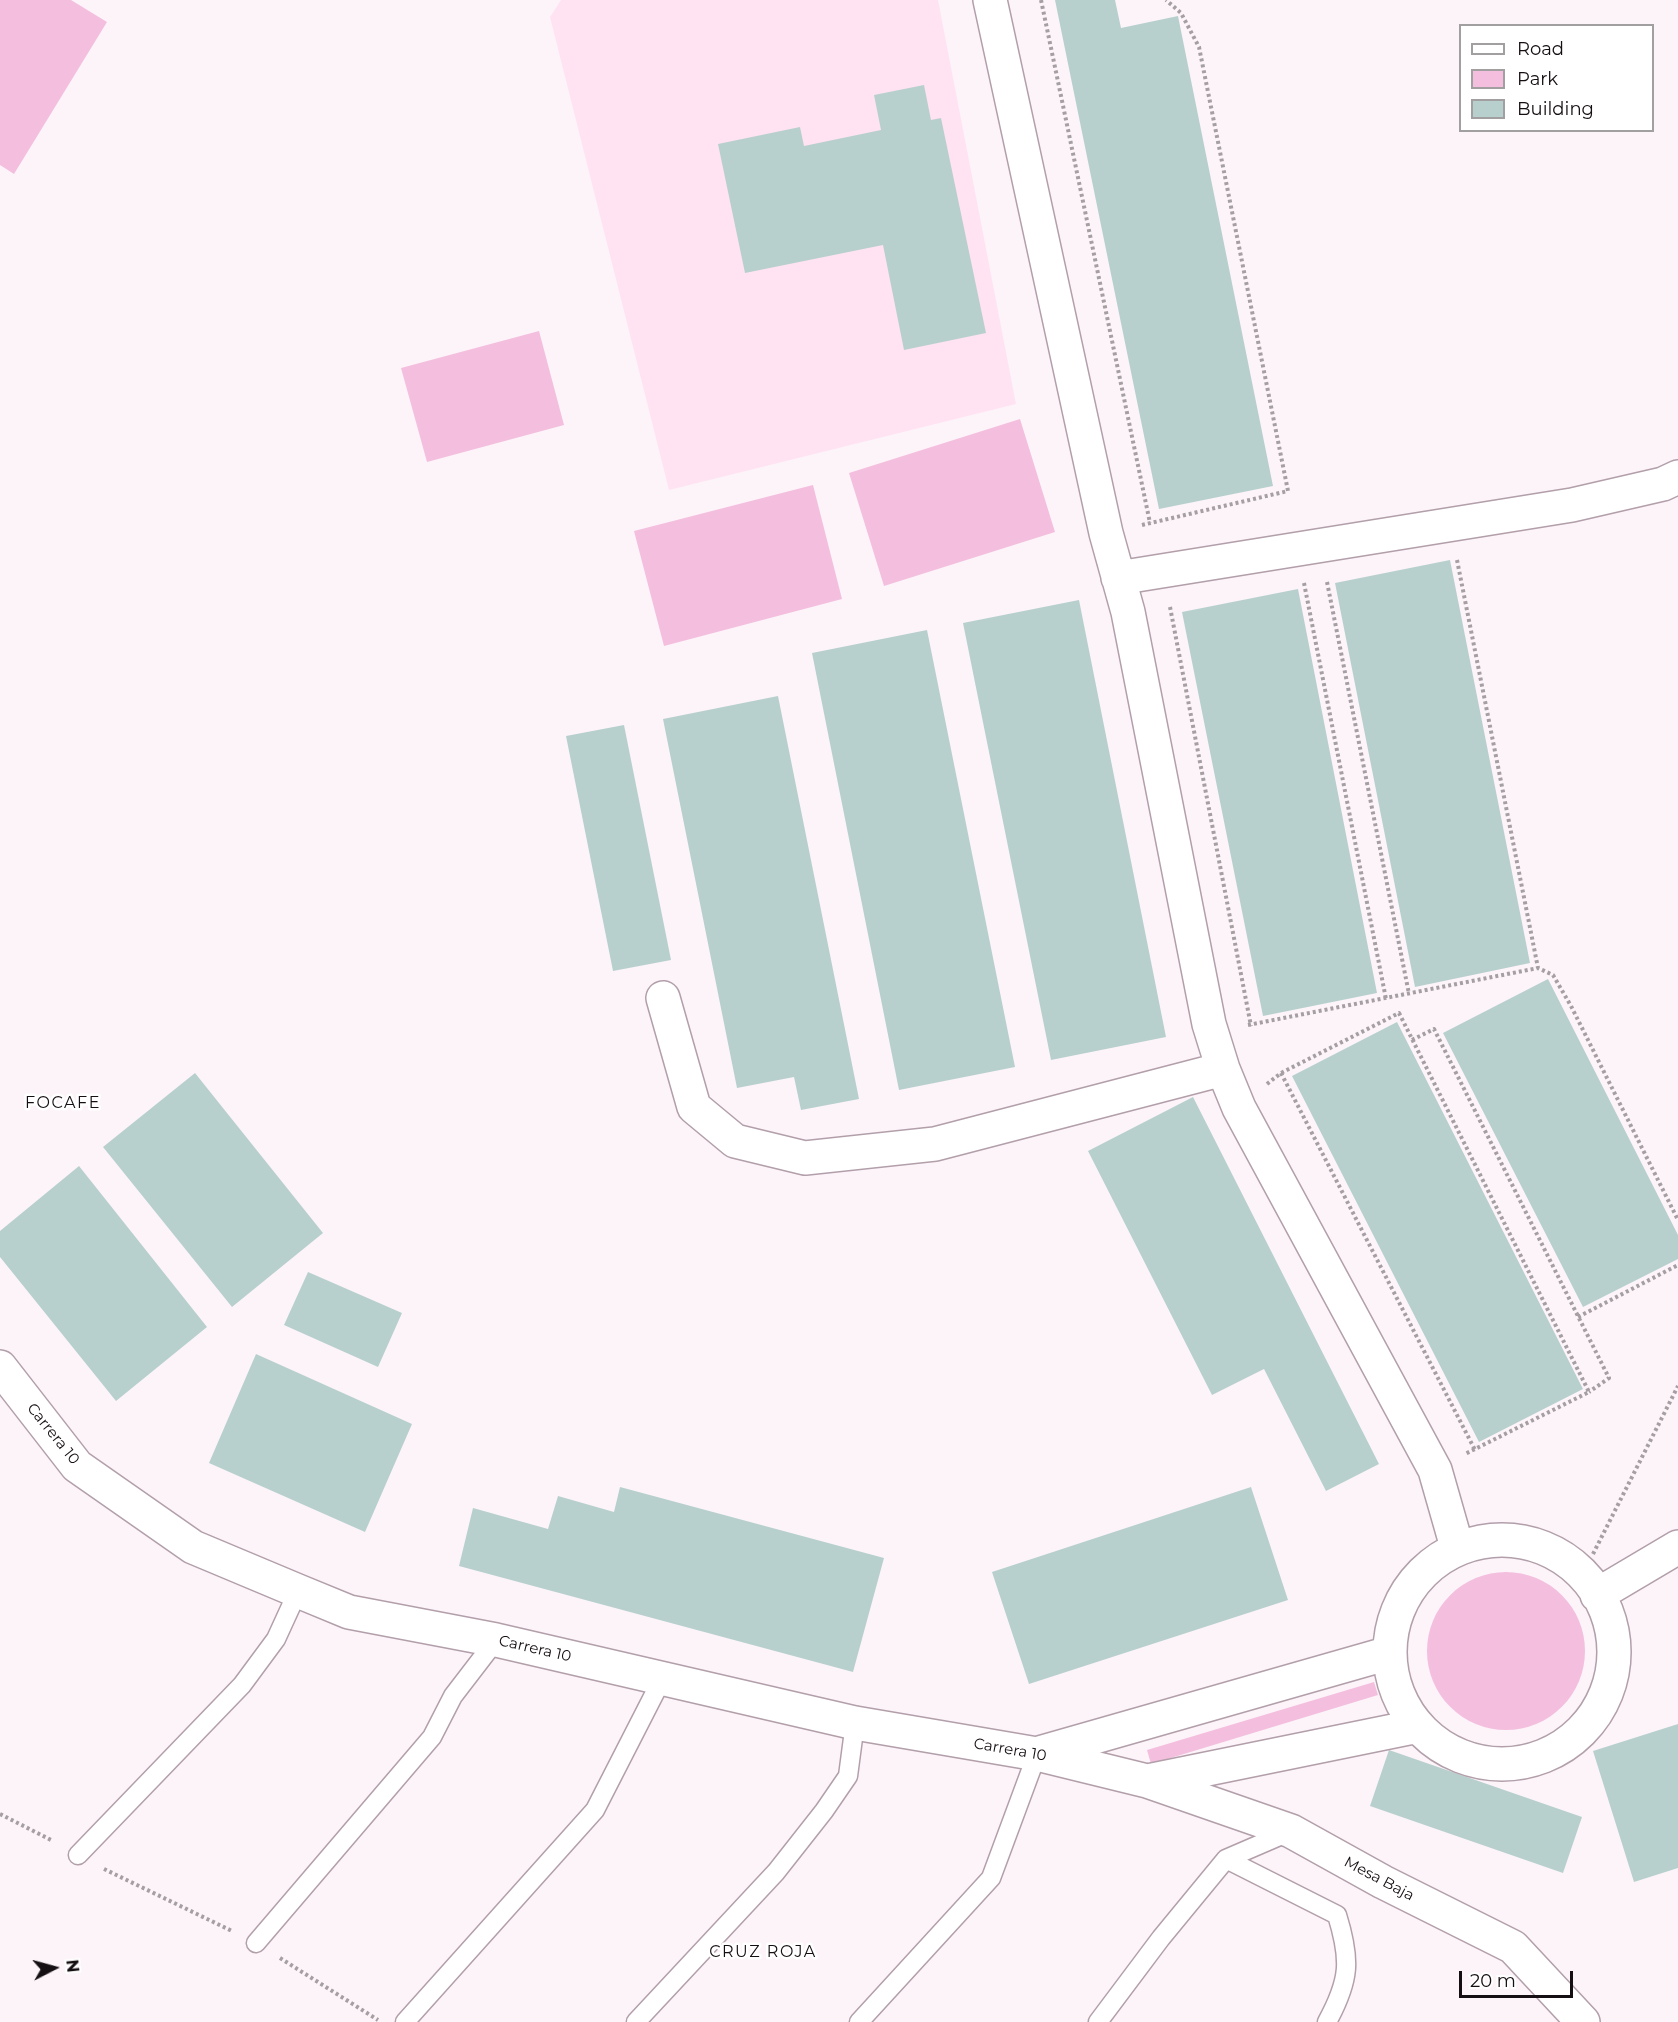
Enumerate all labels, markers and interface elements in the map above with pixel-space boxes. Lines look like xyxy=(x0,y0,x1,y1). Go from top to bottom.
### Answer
legend xyxy=(1459,24,1654,132)
text: Road xyxy=(1517,38,1564,60)
text: Park xyxy=(1517,68,1558,90)
text: Building xyxy=(1517,98,1594,120)
district label: FOCAFE xyxy=(25,1093,101,1113)
street label: Carrera 10 xyxy=(23,1400,83,1468)
street label: Carrera 10 xyxy=(497,1632,573,1666)
street label: Carrera 10 xyxy=(972,1735,1048,1765)
street label: Mesa Baja xyxy=(1341,1853,1417,1905)
north arrow xyxy=(24,1938,84,1998)
district label: CRUZ ROJA xyxy=(709,1942,817,1962)
text: N xyxy=(62,1959,83,1973)
scale bar xyxy=(1462,1959,1576,1997)
text: 20 m xyxy=(1470,1970,1516,1992)

